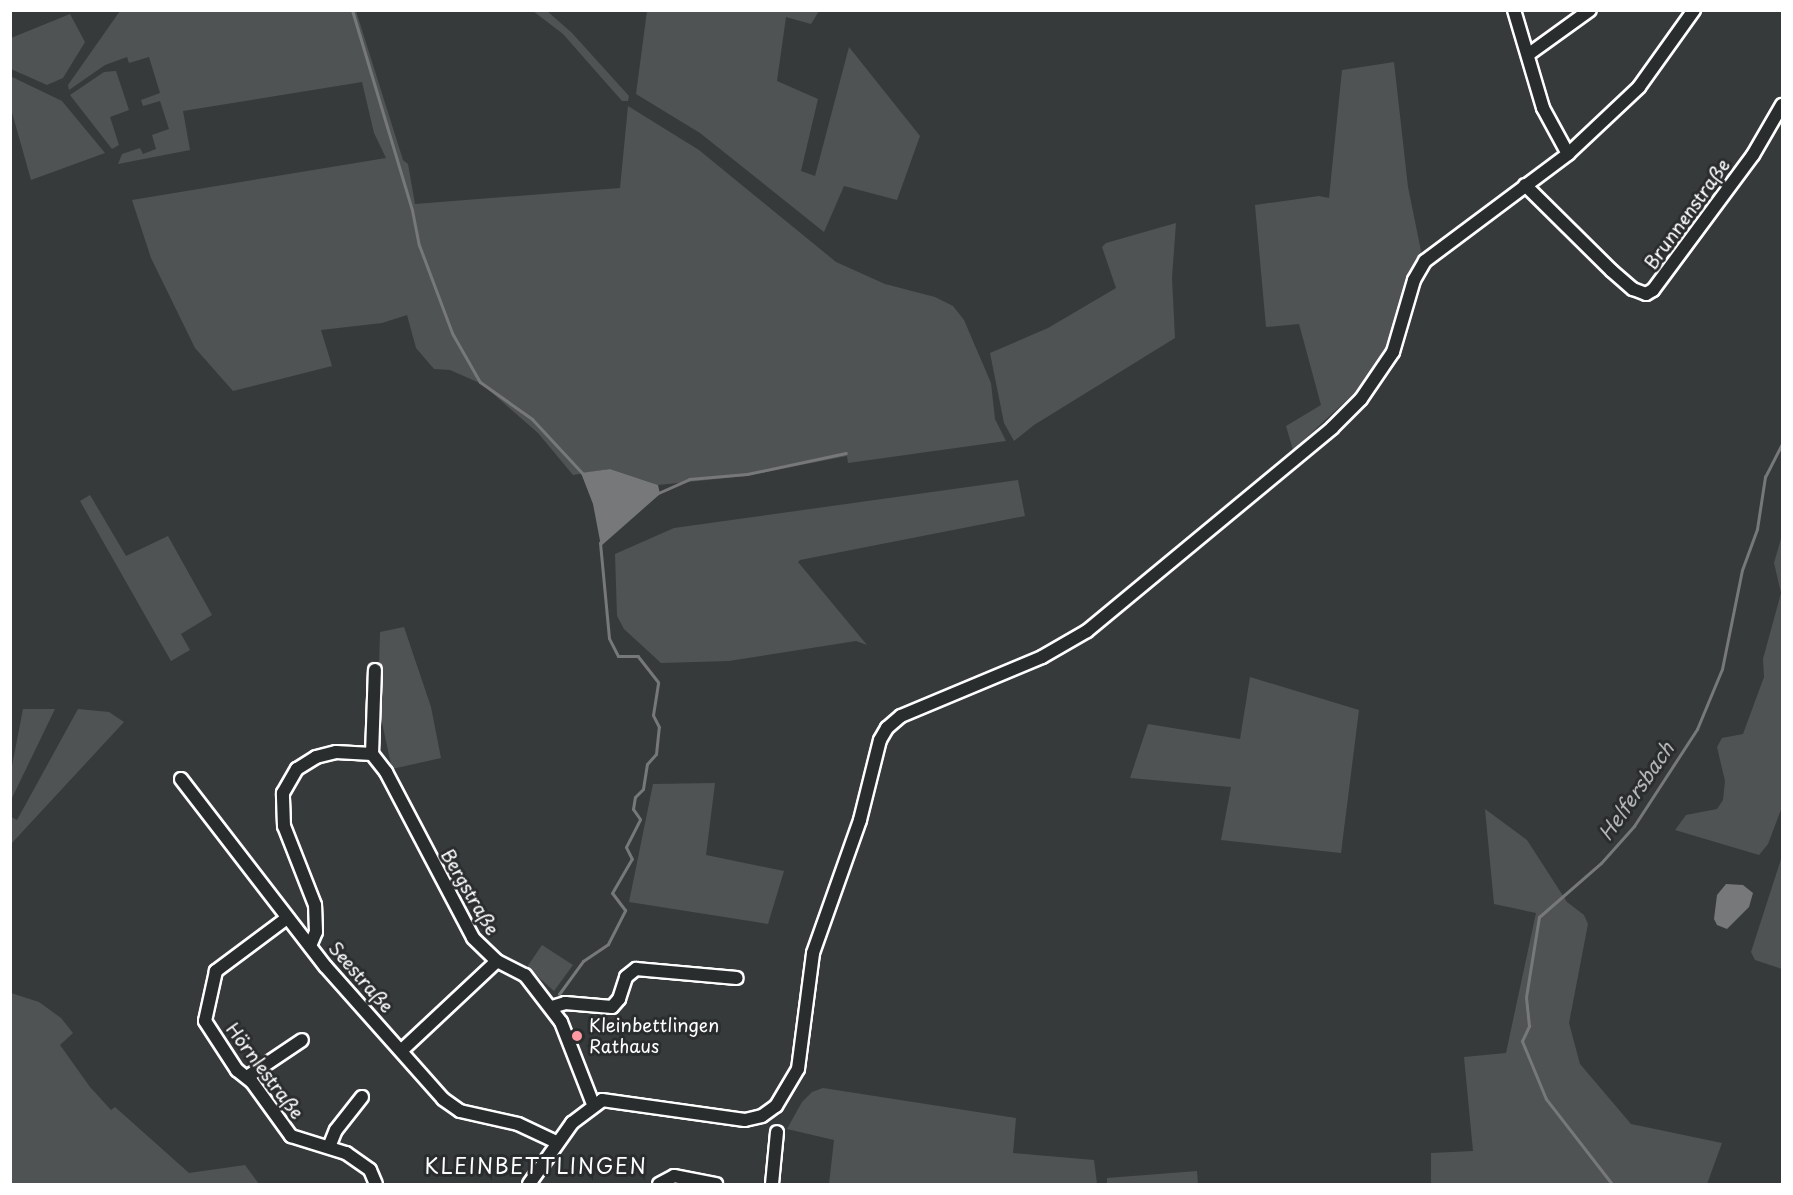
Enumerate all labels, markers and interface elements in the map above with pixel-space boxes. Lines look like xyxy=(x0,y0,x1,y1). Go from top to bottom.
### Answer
street label: Brunnenstraße xyxy=(1640,155,1734,273)
water label: Helfersbach xyxy=(1593,737,1679,845)
street label: Bergstraße xyxy=(437,845,503,939)
street label: Seestraße xyxy=(324,937,398,1017)
place label: Kleinbettlingen Rathaus xyxy=(589,1015,719,1058)
street label: Hörnlestraße xyxy=(222,1019,308,1123)
marker: Kleinbettlingen Rathaus xyxy=(570,1029,584,1043)
district label: KLEINBETTLINGEN xyxy=(425,1152,647,1178)

